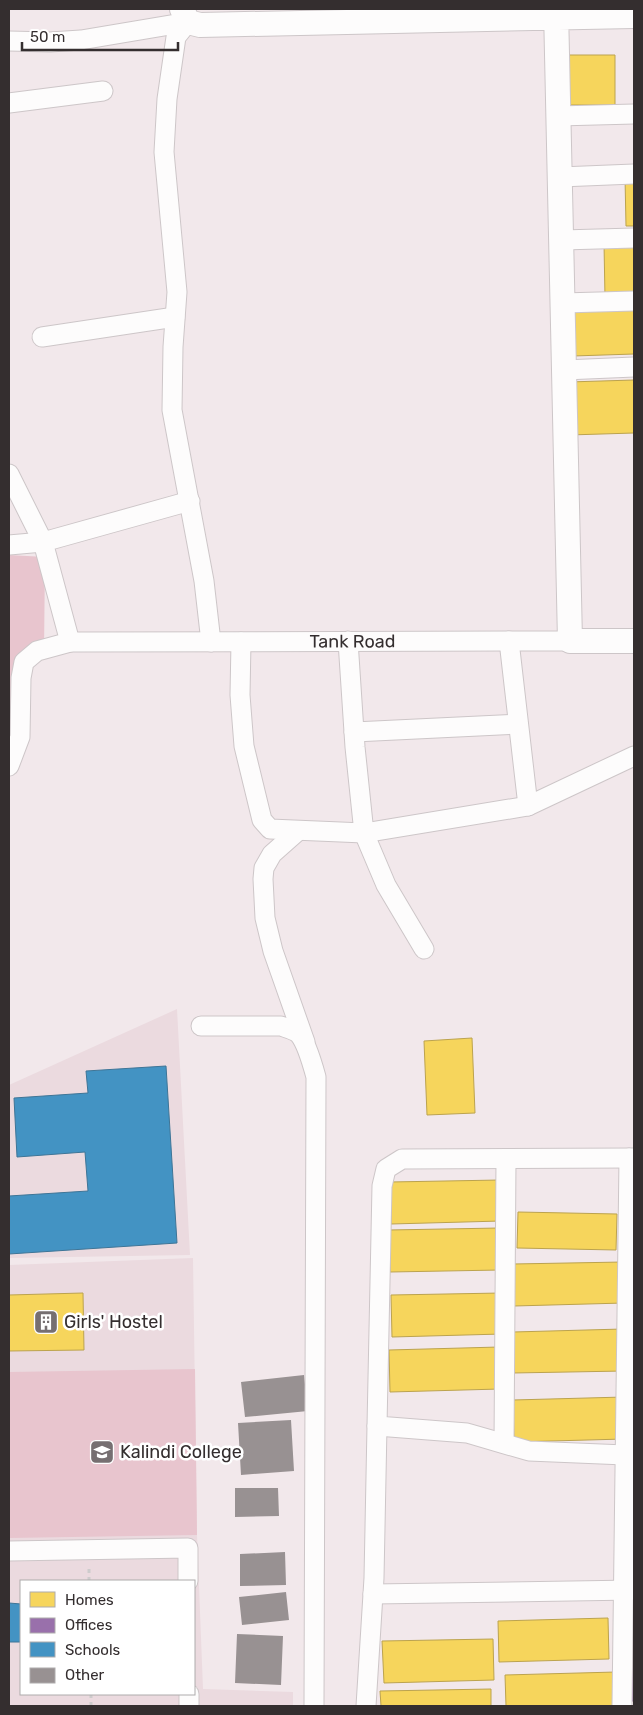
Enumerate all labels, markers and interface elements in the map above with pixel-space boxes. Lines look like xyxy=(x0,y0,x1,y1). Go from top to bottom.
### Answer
scale bar xyxy=(22,20,179,52)
text: 50 m xyxy=(30,28,65,46)
street label: Tank Road xyxy=(310,630,395,653)
building icon: Girls' Hostel xyxy=(33,1309,59,1335)
place label: Girls' Hostel xyxy=(64,1311,163,1333)
school or university icon: Kalindi College xyxy=(89,1439,115,1465)
place label: Kalindi College xyxy=(120,1441,242,1463)
legend xyxy=(20,1580,195,1695)
text: Homes xyxy=(65,1591,114,1609)
text: Offices xyxy=(65,1616,113,1634)
text: Schools xyxy=(65,1641,121,1659)
text: Other xyxy=(65,1666,105,1684)

